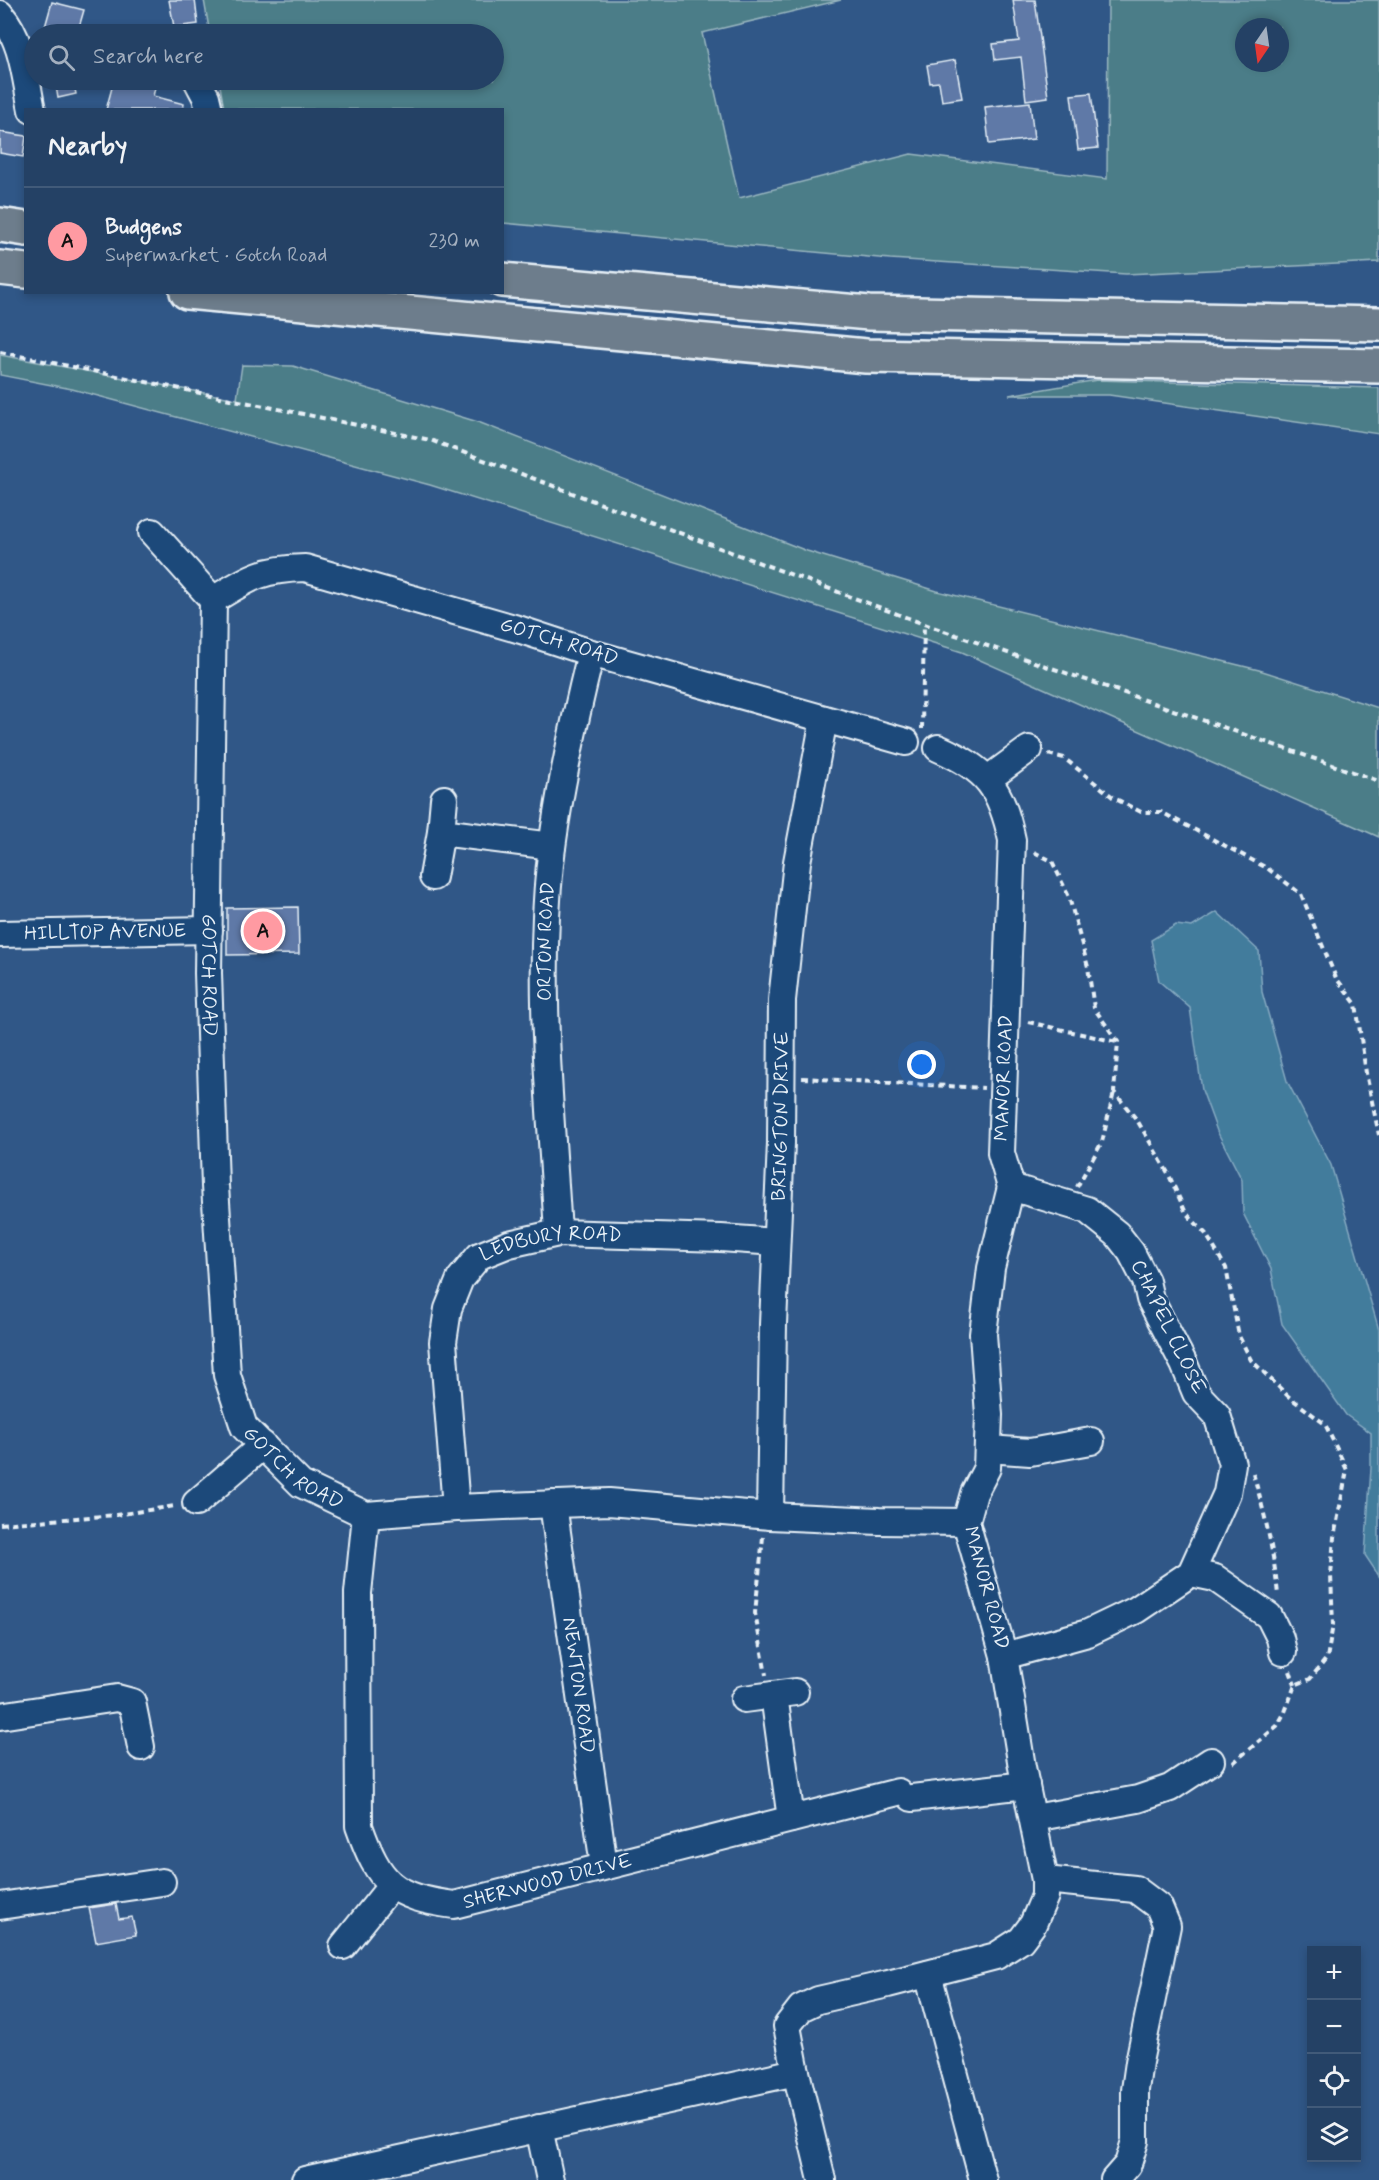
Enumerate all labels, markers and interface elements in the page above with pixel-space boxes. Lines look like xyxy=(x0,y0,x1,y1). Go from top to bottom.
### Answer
north arrow xyxy=(1235,18,1289,72)
search box xyxy=(24,24,504,90)
icon: search xyxy=(45,41,78,74)
text: Search here xyxy=(93,43,204,71)
text: Nearby xyxy=(48,130,127,164)
text: Budgens xyxy=(105,214,182,242)
text: A xyxy=(61,228,74,255)
text: 230 m xyxy=(428,228,480,255)
text: Supermarket · Gotch Road xyxy=(105,242,327,269)
street label: GOTCH ROAD xyxy=(496,611,622,673)
street label: ORTON ROAD xyxy=(531,881,562,1001)
pin: A xyxy=(244,908,282,954)
street label: GOTCH ROAD xyxy=(194,914,224,1037)
street label: HILLTOP AVENUE xyxy=(24,917,186,947)
street label: MANOR ROAD xyxy=(988,1014,1019,1142)
street label: BRINGTON DRIVE xyxy=(765,1031,795,1202)
your location xyxy=(907,1050,936,1079)
street label: LEDBURY ROAD xyxy=(476,1219,622,1268)
street label: CHAPEL CLOSE xyxy=(1124,1255,1212,1399)
street label: GOTCH ROAD xyxy=(237,1420,348,1516)
street label: MANOR ROAD xyxy=(957,1523,1015,1653)
street label: NEWTON ROAD xyxy=(556,1616,601,1755)
street label: SHERWOOD DRIVE xyxy=(460,1847,635,1916)
map controls xyxy=(1307,1946,1361,2162)
button: + xyxy=(1307,1946,1361,2000)
button: − xyxy=(1307,2000,1361,2054)
button: locate xyxy=(1307,2054,1361,2108)
button: layers xyxy=(1307,2108,1361,2162)

